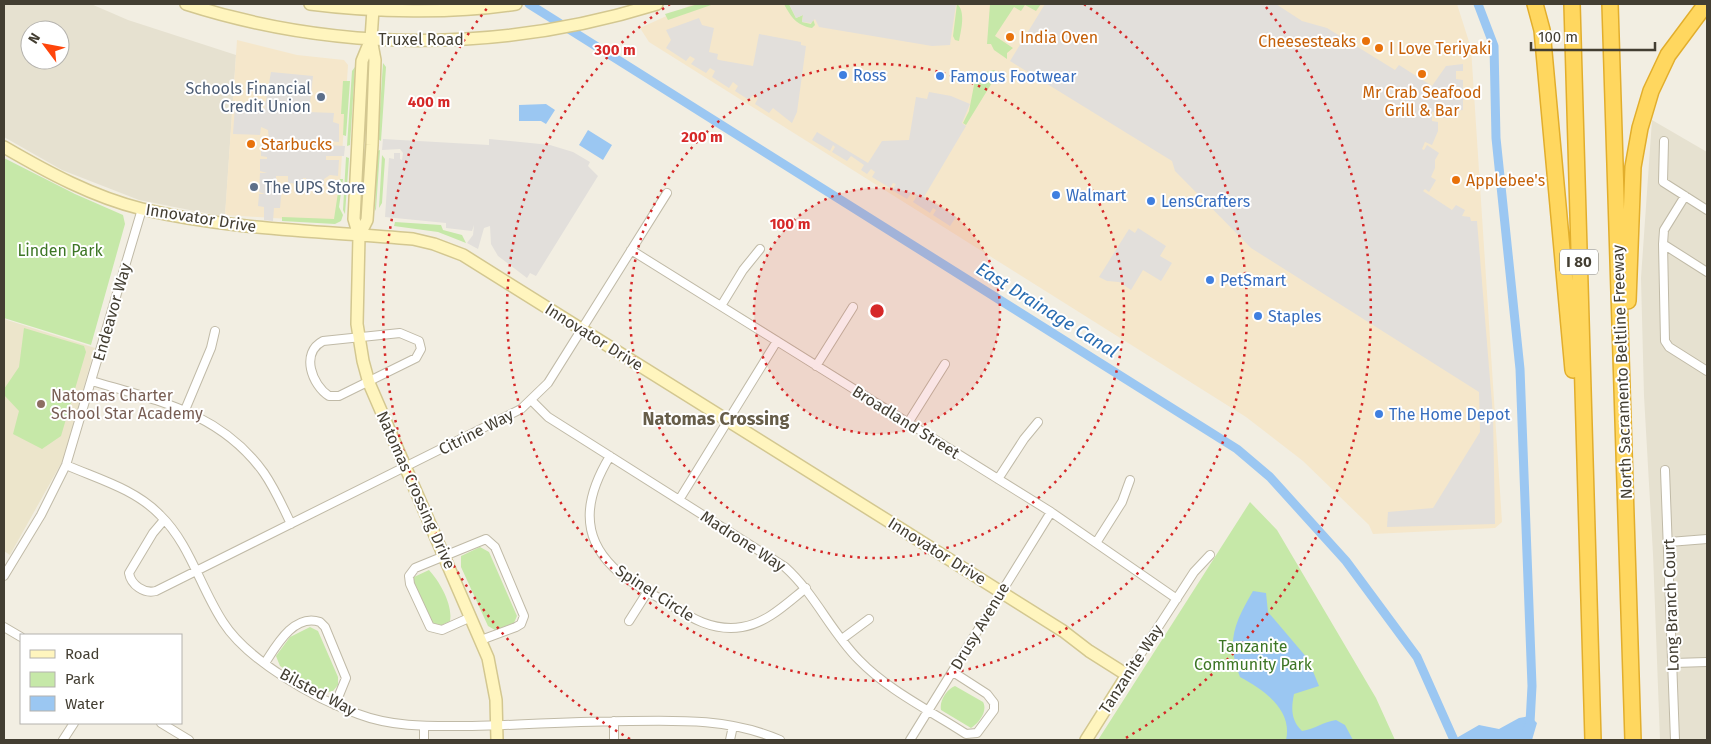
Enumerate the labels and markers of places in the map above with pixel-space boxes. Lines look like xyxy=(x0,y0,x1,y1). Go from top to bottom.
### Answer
place label: India Oven xyxy=(1020,28,1098,47)
marker: India Oven xyxy=(1004,31,1016,43)
place label: Cheesesteaks xyxy=(1258,32,1356,51)
marker: Cheesesteaks xyxy=(1360,35,1372,47)
place label: I Love Teriyaki xyxy=(1389,39,1491,58)
marker: I Love Teriyaki xyxy=(1373,42,1385,54)
place label: Ross xyxy=(853,66,887,85)
place label: Famous Footwear xyxy=(950,67,1077,86)
marker: Mr Crab Seafood Grill & Bar xyxy=(1416,68,1428,80)
marker: Ross xyxy=(837,69,849,81)
marker: Famous Footwear xyxy=(934,70,946,82)
place label: Schools Financial Credit Union xyxy=(186,79,311,116)
place label: Mr Crab Seafood Grill & Bar xyxy=(1362,83,1482,120)
marker: Schools Financial Credit Union xyxy=(315,91,327,103)
place label: Starbucks xyxy=(261,135,332,154)
marker: Starbucks xyxy=(245,138,257,150)
place label: Applebee's xyxy=(1466,171,1545,190)
marker: Applebee's xyxy=(1450,174,1462,186)
place label: The UPS Store xyxy=(264,178,365,197)
marker: The UPS Store xyxy=(248,181,260,193)
place label: Walmart xyxy=(1066,186,1127,205)
marker: Walmart xyxy=(1050,189,1062,201)
place label: LensCrafters xyxy=(1161,192,1250,211)
marker: LensCrafters xyxy=(1145,195,1157,207)
place label: PetSmart xyxy=(1220,271,1287,290)
marker: PetSmart xyxy=(1204,274,1216,286)
centre of rings xyxy=(868,302,886,320)
place label: Staples xyxy=(1268,307,1321,326)
marker: Staples xyxy=(1252,310,1264,322)
place label: Natomas Charter School Star Academy xyxy=(51,386,203,423)
marker: Natomas Charter School Star Academy xyxy=(35,398,47,410)
place label: The Home Depot xyxy=(1389,405,1510,424)
marker: The Home Depot xyxy=(1373,408,1385,420)

